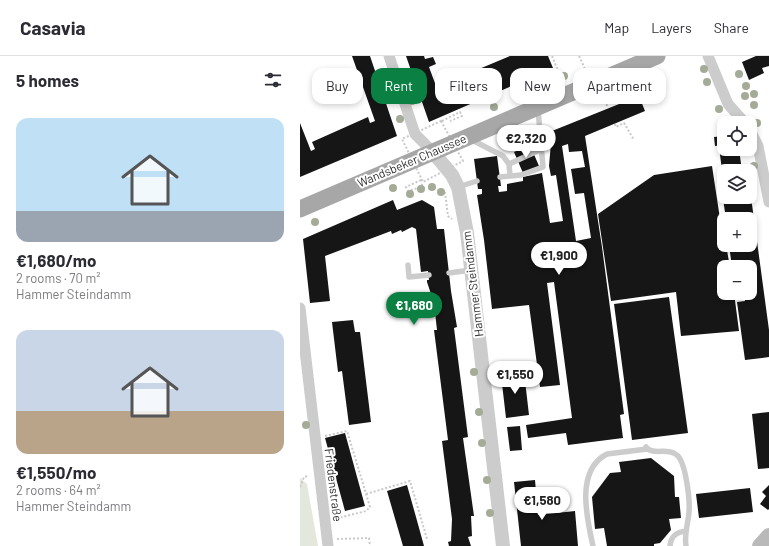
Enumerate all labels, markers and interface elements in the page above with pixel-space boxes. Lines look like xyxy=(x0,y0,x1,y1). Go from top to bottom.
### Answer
text: Casavia xyxy=(20,16,86,39)
text: Map xyxy=(604,19,629,36)
text: Layers xyxy=(651,19,692,36)
text: Share xyxy=(714,19,749,36)
chip: Buy xyxy=(312,68,363,104)
chip: Rent xyxy=(371,68,427,104)
chip: Filters xyxy=(435,68,502,104)
chip: New xyxy=(510,68,565,104)
chip: Apartment xyxy=(573,68,666,104)
icon: filters xyxy=(262,69,284,91)
text: 5 homes xyxy=(16,70,79,90)
map controls xyxy=(717,116,757,300)
button: locate xyxy=(717,116,757,156)
pin: €2,320 xyxy=(493,125,559,159)
text: €2,320 xyxy=(506,130,546,146)
street label: Wandsbeker Chaussee xyxy=(355,131,468,189)
icon: home xyxy=(114,144,186,216)
button: layers xyxy=(717,164,757,204)
button: + xyxy=(717,212,757,252)
street label: Hammer Steindamm xyxy=(459,230,485,338)
pin: €1,900 xyxy=(526,242,592,276)
text: €1,900 xyxy=(540,247,578,263)
text: €1,680/mo xyxy=(16,250,96,270)
button: − xyxy=(717,260,757,300)
text: 2 rooms · 70 m² xyxy=(16,270,100,286)
text: Hammer Steindamm xyxy=(16,286,131,302)
pin: €1,680 xyxy=(381,292,447,326)
text: €1,680 xyxy=(395,297,433,313)
icon: home xyxy=(114,356,186,428)
pin: €1,550 xyxy=(482,361,548,395)
text: €1,550 xyxy=(496,366,534,382)
street label: Friedenstraße xyxy=(323,447,345,522)
text: €1,550/mo xyxy=(16,462,96,482)
text: 2 rooms · 64 m² xyxy=(16,482,101,498)
pin: €1,580 xyxy=(509,487,575,521)
text: €1,580 xyxy=(523,492,561,508)
text: Hammer Steindamm xyxy=(16,498,131,514)

